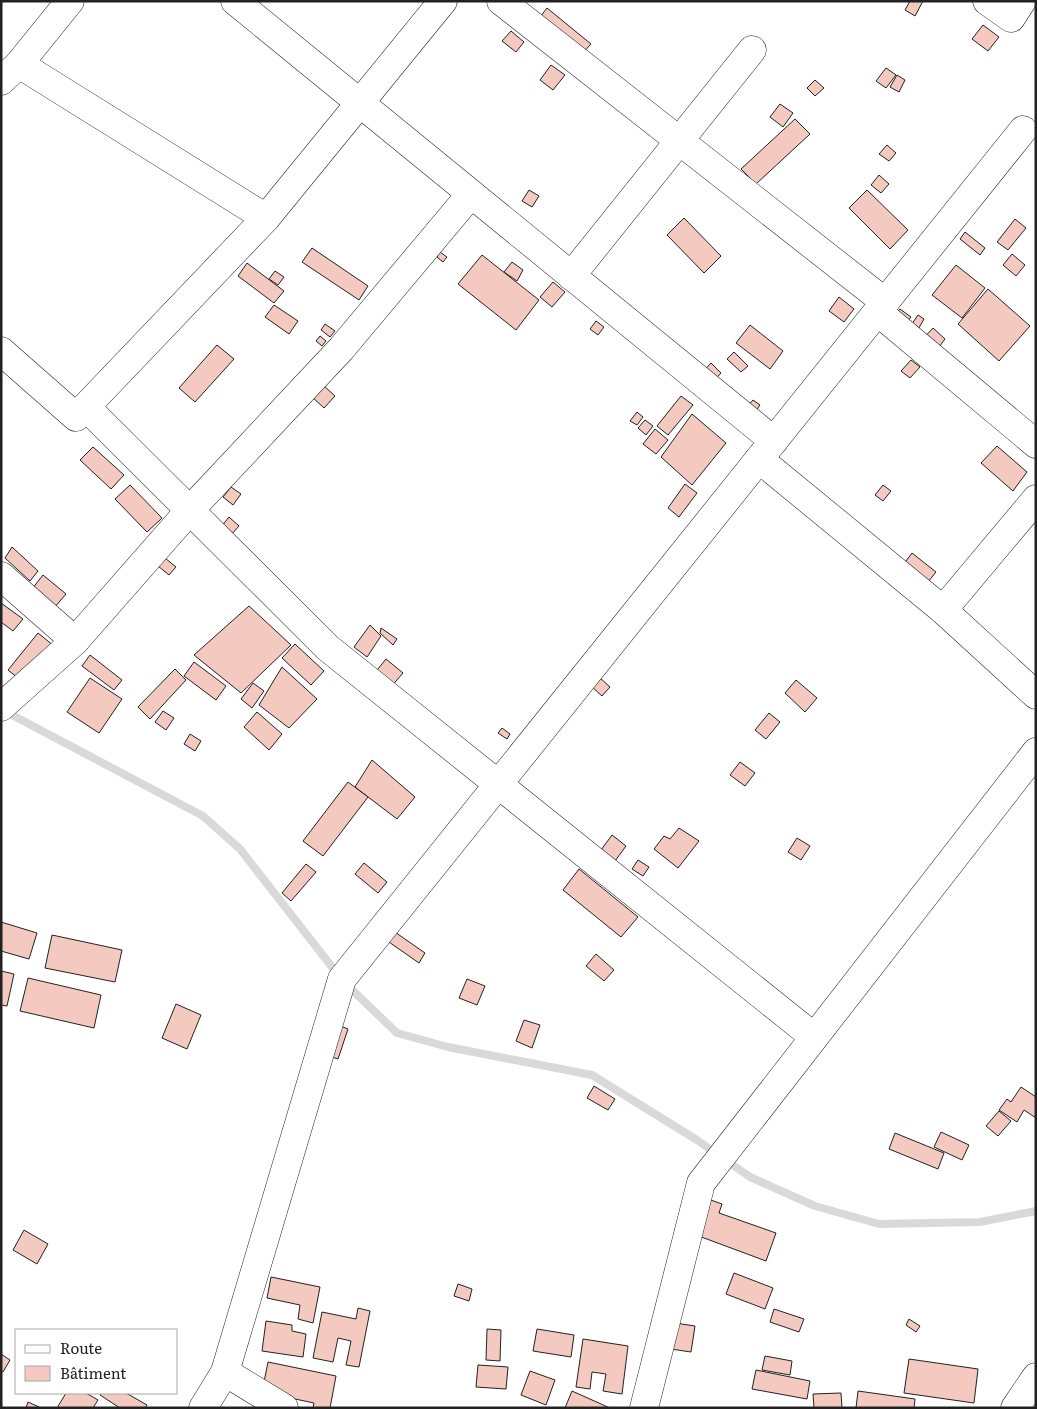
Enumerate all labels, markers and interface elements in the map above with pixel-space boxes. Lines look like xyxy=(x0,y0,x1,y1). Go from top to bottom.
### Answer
legend xyxy=(15,1329,178,1394)
text: Route xyxy=(60,1336,102,1359)
text: Bâtiment xyxy=(60,1361,126,1384)

